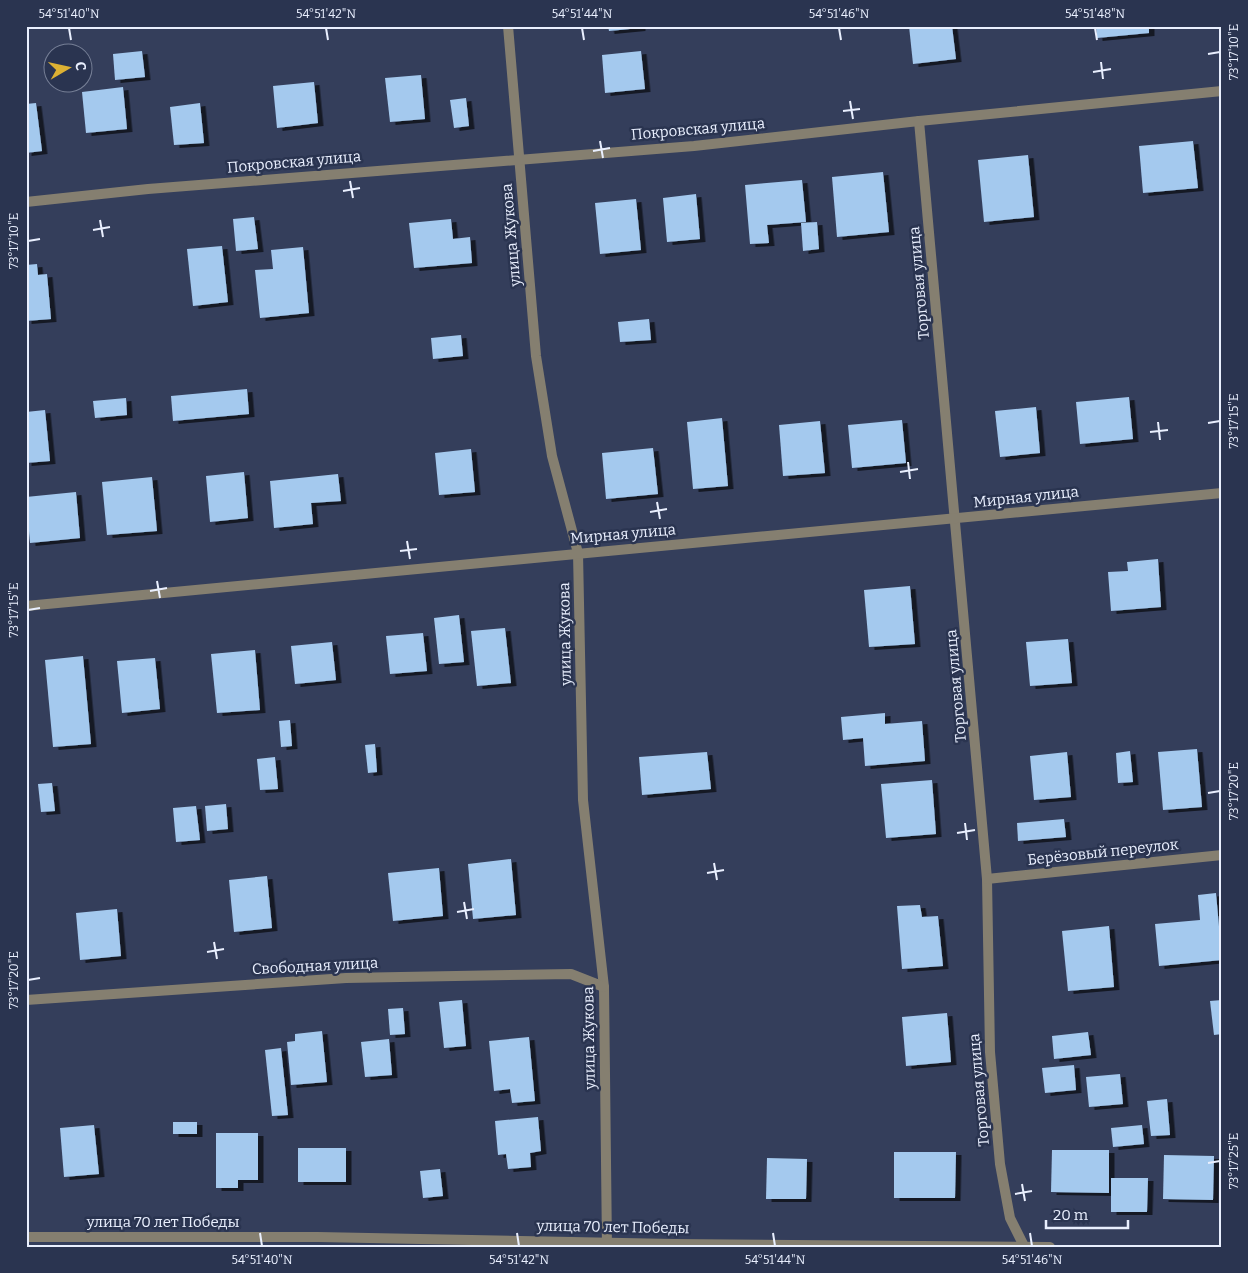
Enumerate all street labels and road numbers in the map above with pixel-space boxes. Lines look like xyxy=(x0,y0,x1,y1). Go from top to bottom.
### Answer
street label: Покровская улица xyxy=(630,114,766,144)
street label: Покровская улица xyxy=(226,147,362,177)
street label: улица Жукова xyxy=(498,183,525,288)
street label: Торговая улица xyxy=(905,226,933,340)
street label: Мирная улица xyxy=(972,483,1080,511)
street label: Мирная улица xyxy=(569,520,677,548)
street label: улица Жукова xyxy=(555,582,575,687)
street label: Торговая улица xyxy=(942,629,970,743)
street label: Берёзовый переулок xyxy=(1026,835,1180,869)
street label: Свободная улица xyxy=(251,954,379,978)
street label: улица Жукова xyxy=(579,986,599,1091)
street label: Торговая улица xyxy=(965,1033,993,1147)
street label: улица 70 лет Победы xyxy=(86,1213,239,1231)
street label: улица 70 лет Победы xyxy=(536,1217,690,1237)

